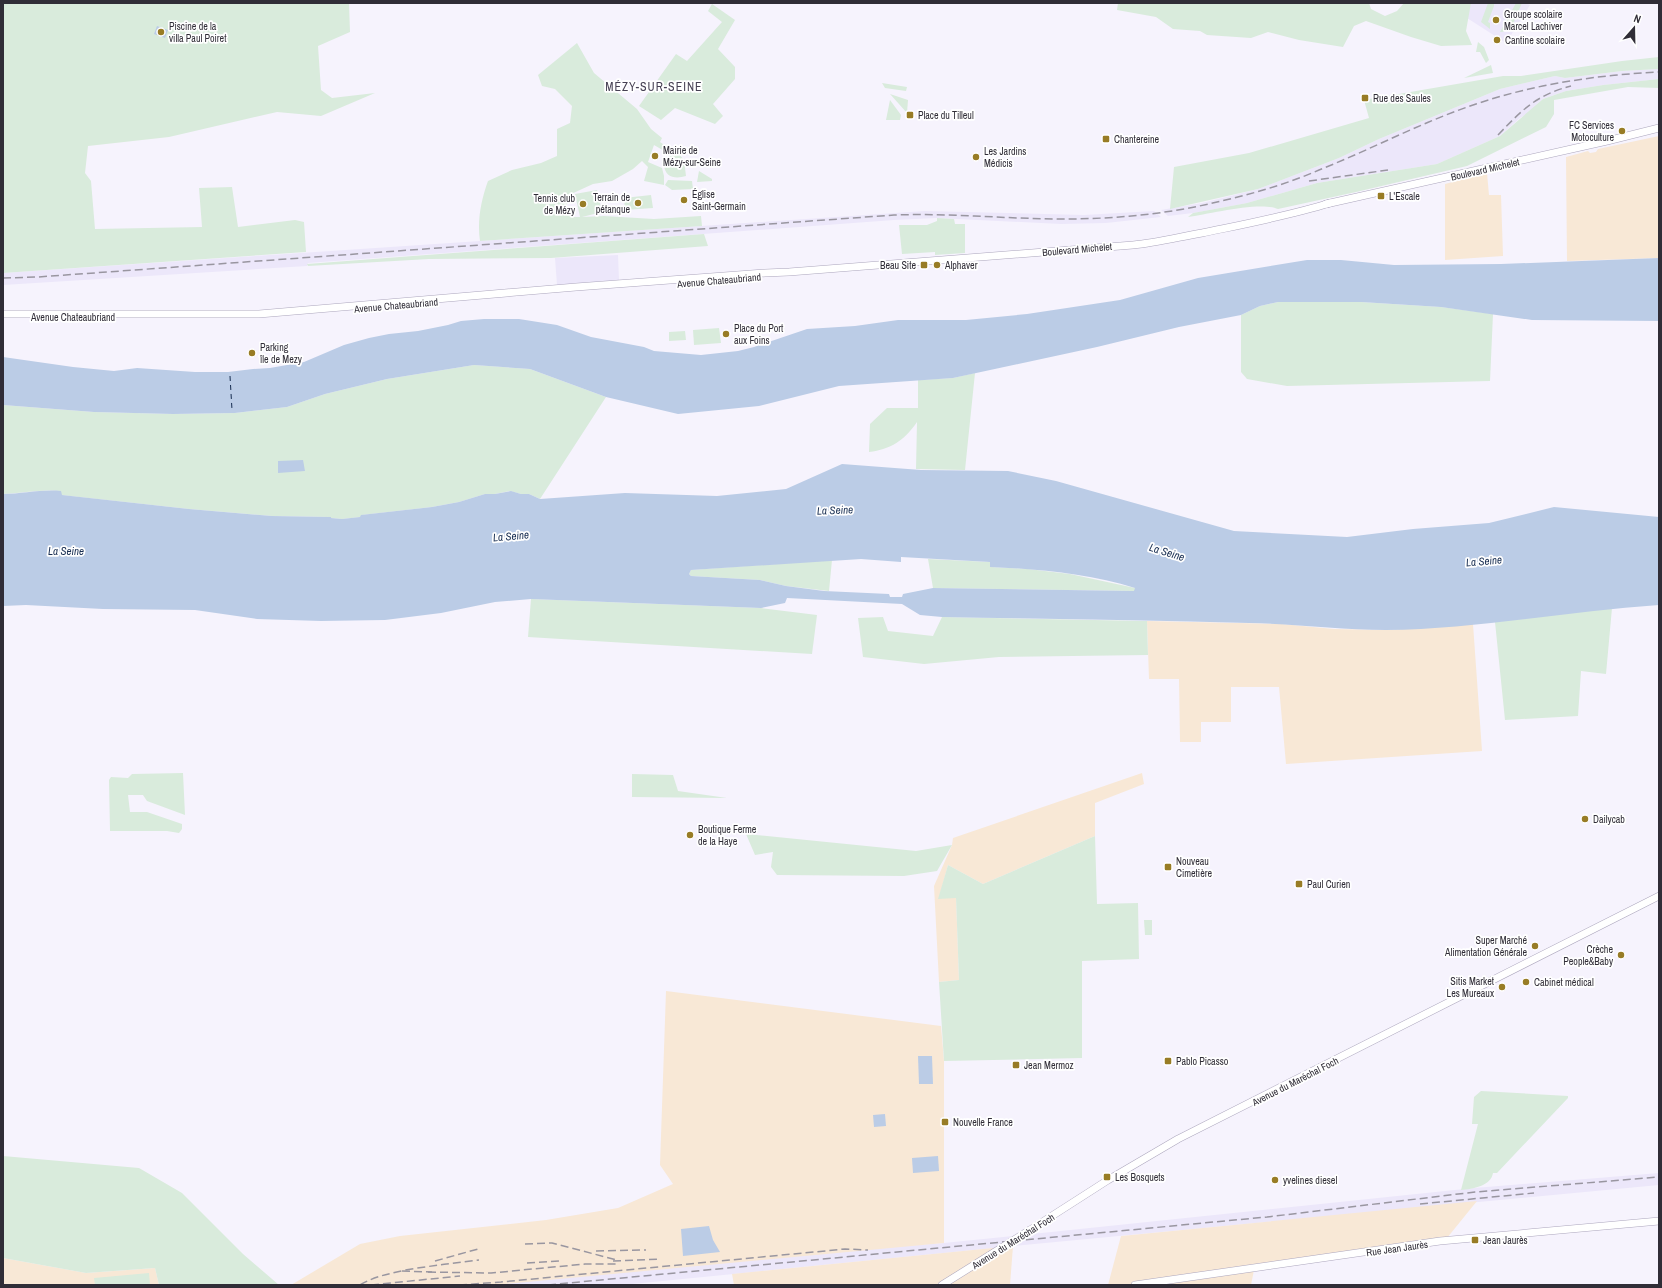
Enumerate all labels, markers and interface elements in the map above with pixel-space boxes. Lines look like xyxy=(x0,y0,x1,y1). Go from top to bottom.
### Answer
place label: Groupe scolaire Marcel Lachiver xyxy=(1504,8,1563,33)
north arrow xyxy=(1614,8,1654,48)
text: N xyxy=(1632,11,1643,26)
marker: Groupe scolaire Marcel Lachiver xyxy=(1491,15,1501,25)
place label: Piscine de la villa Paul Poiret xyxy=(169,20,227,45)
marker: Piscine de la villa Paul Poiret xyxy=(156,27,166,37)
place label: Cantine scolaire xyxy=(1505,34,1565,47)
marker: Cantine scolaire xyxy=(1492,35,1502,45)
district label: MÉZY-SUR-SEINE xyxy=(605,79,703,95)
place label: Rue des Saules xyxy=(1373,92,1431,105)
marker: Rue des Saules xyxy=(1360,93,1370,103)
place label: Place du Tilleul xyxy=(918,109,974,122)
marker: Place du Tilleul xyxy=(905,110,915,120)
place label: FC Services Motoculture xyxy=(1569,119,1614,144)
marker: FC Services Motoculture xyxy=(1617,126,1627,136)
place label: Chantereine xyxy=(1114,133,1160,146)
marker: Chantereine xyxy=(1101,134,1111,144)
place label: Mairie de Mézy-sur-Seine xyxy=(663,144,721,169)
place label: Les Jardins Médicis xyxy=(984,145,1026,170)
marker: Mairie de Mézy-sur-Seine xyxy=(650,151,660,161)
marker: Les Jardins Médicis xyxy=(971,152,981,162)
street label: Boulevard Michelet xyxy=(1449,155,1521,184)
place label: Église Saint-Germain xyxy=(692,188,746,213)
place label: L'Escale xyxy=(1389,190,1420,203)
place label: Terrain de pétanque xyxy=(593,191,630,216)
marker: L'Escale xyxy=(1376,191,1386,201)
place label: Tennis club de Mézy xyxy=(534,192,576,217)
marker: Église Saint-Germain xyxy=(679,195,689,205)
marker: Terrain de pétanque xyxy=(633,198,643,208)
marker: Tennis club de Mézy xyxy=(578,199,588,209)
street label: Boulevard Michelet xyxy=(1042,240,1113,259)
place label: Beau Site xyxy=(880,259,916,272)
place label: Alphaver xyxy=(944,259,978,272)
marker: Beau Site xyxy=(919,260,929,270)
marker: Alphaver xyxy=(932,260,942,270)
street label: Avenue Chateaubriand xyxy=(676,270,762,291)
street label: Avenue Chateaubriand xyxy=(353,295,439,316)
street label: Avenue Chateaubriand xyxy=(30,311,115,324)
place label: Place du Port aux Foins xyxy=(734,322,784,347)
marker: Place du Port aux Foins xyxy=(721,329,731,339)
place label: Parking île de Mezy xyxy=(259,341,303,366)
marker: Parking île de Mezy xyxy=(247,348,257,358)
water label: La Seine xyxy=(817,502,853,518)
water label: La Seine xyxy=(492,527,530,545)
water label: La Seine xyxy=(1148,540,1186,564)
water label: La Seine xyxy=(48,544,84,558)
water label: La Seine xyxy=(1465,552,1503,570)
place label: Dailycab xyxy=(1593,813,1625,826)
marker: Dailycab xyxy=(1580,814,1590,824)
place label: Boutique Ferme de la Haye xyxy=(698,823,757,848)
marker: Boutique Ferme de la Haye xyxy=(685,830,695,840)
place label: Nouveau Cimetière xyxy=(1176,855,1212,880)
marker: Nouveau Cimetière xyxy=(1163,862,1173,872)
place label: Paul Curien xyxy=(1307,878,1350,891)
marker: Paul Curien xyxy=(1294,879,1304,889)
place label: Super Marché Alimentation Générale xyxy=(1444,934,1527,959)
marker: Super Marché Alimentation Générale xyxy=(1530,941,1540,951)
place label: Crèche People&Baby xyxy=(1563,943,1614,968)
marker: Crèche People&Baby xyxy=(1616,950,1626,960)
place label: Sitis Market Les Mureaux xyxy=(1447,975,1495,1000)
place label: Cabinet médical xyxy=(1534,976,1594,989)
marker: Cabinet médical xyxy=(1521,977,1531,987)
marker: Sitis Market Les Mureaux xyxy=(1497,982,1507,992)
street label: Avenue du Maréchal Foch xyxy=(1249,1054,1341,1109)
place label: Pablo Picasso xyxy=(1176,1055,1229,1068)
marker: Pablo Picasso xyxy=(1163,1056,1173,1066)
place label: Jean Mermoz xyxy=(1024,1059,1074,1072)
marker: Jean Mermoz xyxy=(1011,1060,1021,1070)
place label: Nouvelle France xyxy=(953,1116,1013,1129)
marker: Nouvelle France xyxy=(940,1117,950,1127)
place label: Les Bosquets xyxy=(1115,1171,1165,1184)
marker: Les Bosquets xyxy=(1102,1172,1112,1182)
place label: yvelines diesel xyxy=(1283,1174,1337,1187)
marker: yvelines diesel xyxy=(1270,1175,1280,1185)
street label: Avenue du Maréchal Foch xyxy=(969,1211,1057,1273)
place label: Jean Jaurès xyxy=(1483,1234,1528,1247)
marker: Jean Jaurès xyxy=(1470,1235,1480,1245)
street label: Rue Jean Jaurès xyxy=(1365,1238,1429,1259)

